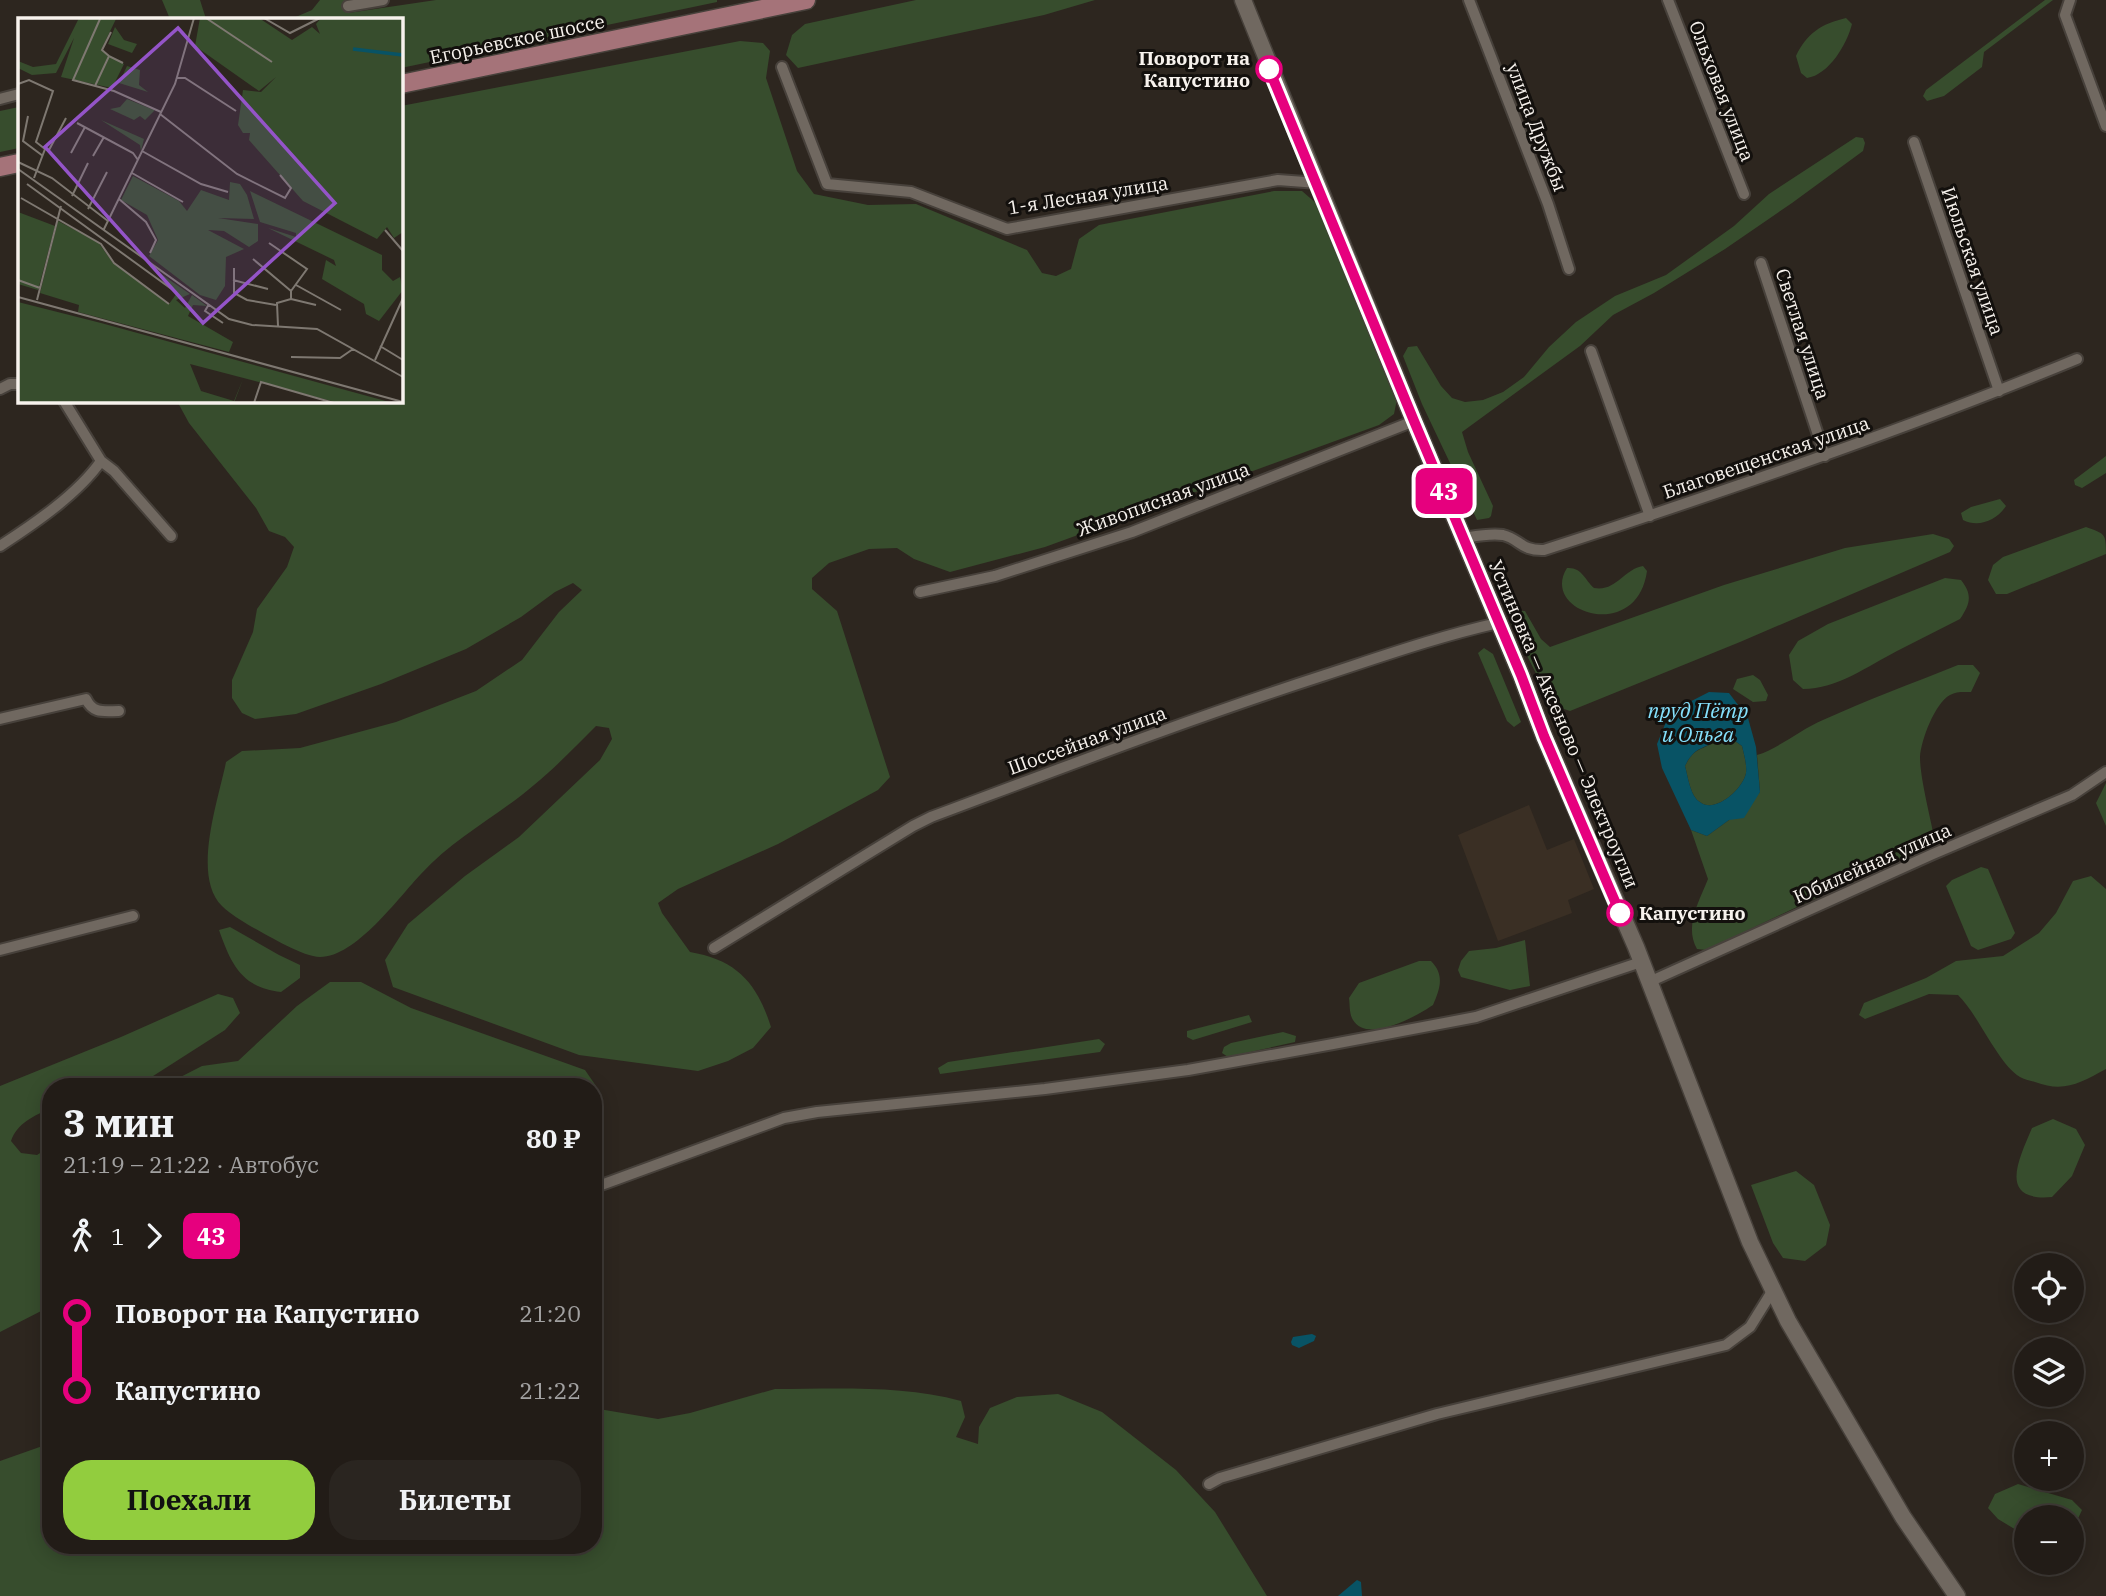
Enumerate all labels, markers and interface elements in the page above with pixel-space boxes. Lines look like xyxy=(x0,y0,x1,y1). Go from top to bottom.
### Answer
street label: Егорьевское шоссе xyxy=(427,9,607,69)
street label: Ольховая улица xyxy=(1684,17,1760,165)
inset map xyxy=(18,18,402,402)
place label: Поворот на Капустино xyxy=(1138,46,1250,92)
marker: Поворот на Капустино xyxy=(1256,56,1282,82)
street label: улица Дружбы xyxy=(1501,59,1573,195)
street label: 1-я Лесная улица xyxy=(1006,170,1170,220)
street label: Июльская улица xyxy=(1936,184,2010,338)
street label: Светлая улица xyxy=(1771,265,1835,403)
street label: Благовещенская улица xyxy=(1660,410,1872,504)
street label: Живописная улица xyxy=(1073,457,1253,541)
line badge: 43 xyxy=(1412,468,1476,514)
text: 43 xyxy=(1430,475,1458,507)
street label: Устиновка — Аксеново — Электроугли xyxy=(1484,556,1644,892)
water label: пруд Пётр и Ольга xyxy=(1648,696,1748,748)
street label: Шоссейная улица xyxy=(1005,700,1169,780)
street label: Юбилейная улица xyxy=(1789,817,1955,909)
marker: Капустино xyxy=(1607,900,1633,926)
place label: Капустино xyxy=(1639,901,1746,925)
text: 3 мин xyxy=(63,1098,174,1147)
text: 80 ₽ xyxy=(526,1121,581,1155)
text: 21:19 – 21:22 · Автобус xyxy=(63,1149,319,1179)
icon: walk xyxy=(63,1217,101,1255)
icon: forward xyxy=(135,1217,173,1255)
text: 43 xyxy=(197,1220,226,1252)
text: 1 xyxy=(111,1221,125,1251)
map controls xyxy=(2014,1253,2084,1575)
button: locate xyxy=(2014,1253,2084,1323)
text: Поворот на Капустино xyxy=(115,1296,420,1330)
text: 21:20 xyxy=(519,1298,581,1328)
button: layers xyxy=(2014,1337,2084,1407)
text: Капустино xyxy=(115,1373,261,1407)
text: 21:22 xyxy=(519,1375,581,1405)
button: + xyxy=(2014,1421,2084,1491)
button: Поехали xyxy=(63,1460,315,1540)
button: Билеты xyxy=(329,1460,581,1540)
button: − xyxy=(2014,1505,2084,1575)

